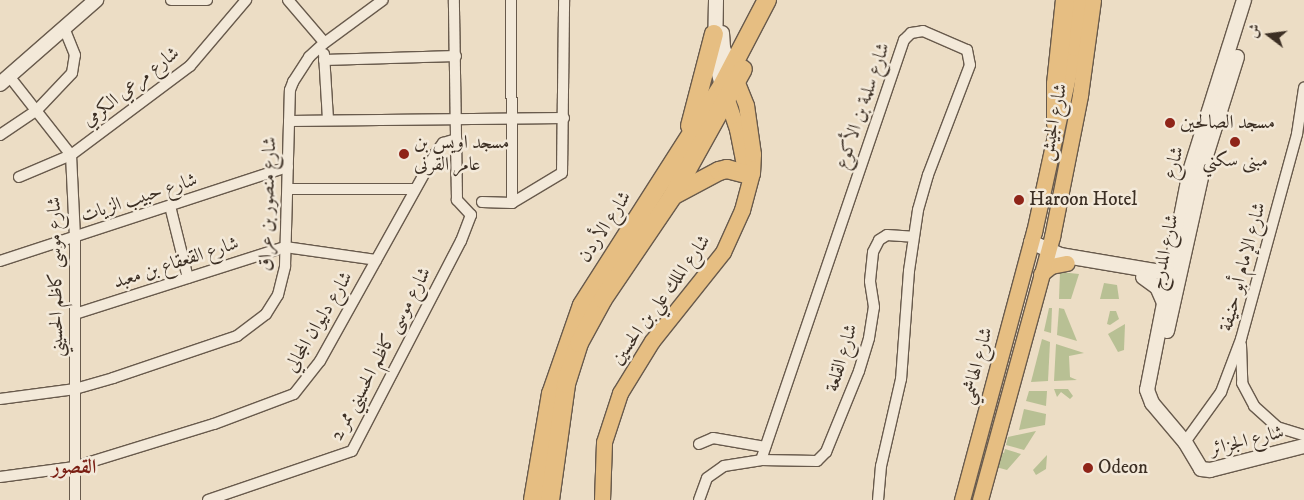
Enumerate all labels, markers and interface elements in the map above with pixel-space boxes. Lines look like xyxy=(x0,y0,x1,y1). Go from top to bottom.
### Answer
north arrow xyxy=(1244,10,1294,60)
text: ش xyxy=(1244,22,1265,40)
street label: شارع سلمة بن الأكوع xyxy=(831,40,895,172)
street label: شارع مرعي الكرمي xyxy=(78,42,184,132)
street label: شارع الجيش xyxy=(1035,81,1073,163)
place label: مسجد الصالحين xyxy=(1180,112,1275,134)
marker: مسجد الصالحين xyxy=(1164,117,1176,129)
place label: مسجد اويس بن عامر القرنى xyxy=(414,132,509,176)
street label: شارع منصور بن عراق xyxy=(254,136,282,272)
marker: مبنى سكني xyxy=(1229,136,1241,148)
street label: شارع xyxy=(1159,144,1189,182)
marker: مسجد اويس بن عامر القرنى xyxy=(398,148,410,160)
place label: مبنى سكني xyxy=(1202,150,1268,172)
street label: شارع حبيب الزيات xyxy=(78,168,200,228)
street label: شارع الأردن xyxy=(574,187,636,267)
place label: Haroon Hotel xyxy=(1029,189,1137,211)
marker: Haroon Hotel xyxy=(1013,194,1025,206)
street label: شارع موسى كاظم الحسيني xyxy=(43,197,69,357)
street label: شارع الإمام أبو حنيفة xyxy=(1215,200,1271,334)
street label: شارع المدرج xyxy=(1146,212,1184,292)
street label: شارع الملك علي بن الحسين xyxy=(606,231,716,369)
street label: شارع القعقاع بن معبد xyxy=(110,232,242,294)
street label: شارع موسى كاظم الحسيني ممر 2 xyxy=(326,263,436,445)
street label: شارع دليوان المجالي xyxy=(280,268,358,376)
street label: شارع القلعة xyxy=(821,321,863,395)
street label: شارع الهاشمي xyxy=(956,325,998,407)
street label: شارع الجزائر xyxy=(1208,421,1286,461)
district label: القصور xyxy=(52,455,96,479)
place label: Odeon xyxy=(1098,457,1148,479)
marker: Odeon xyxy=(1082,462,1094,474)

